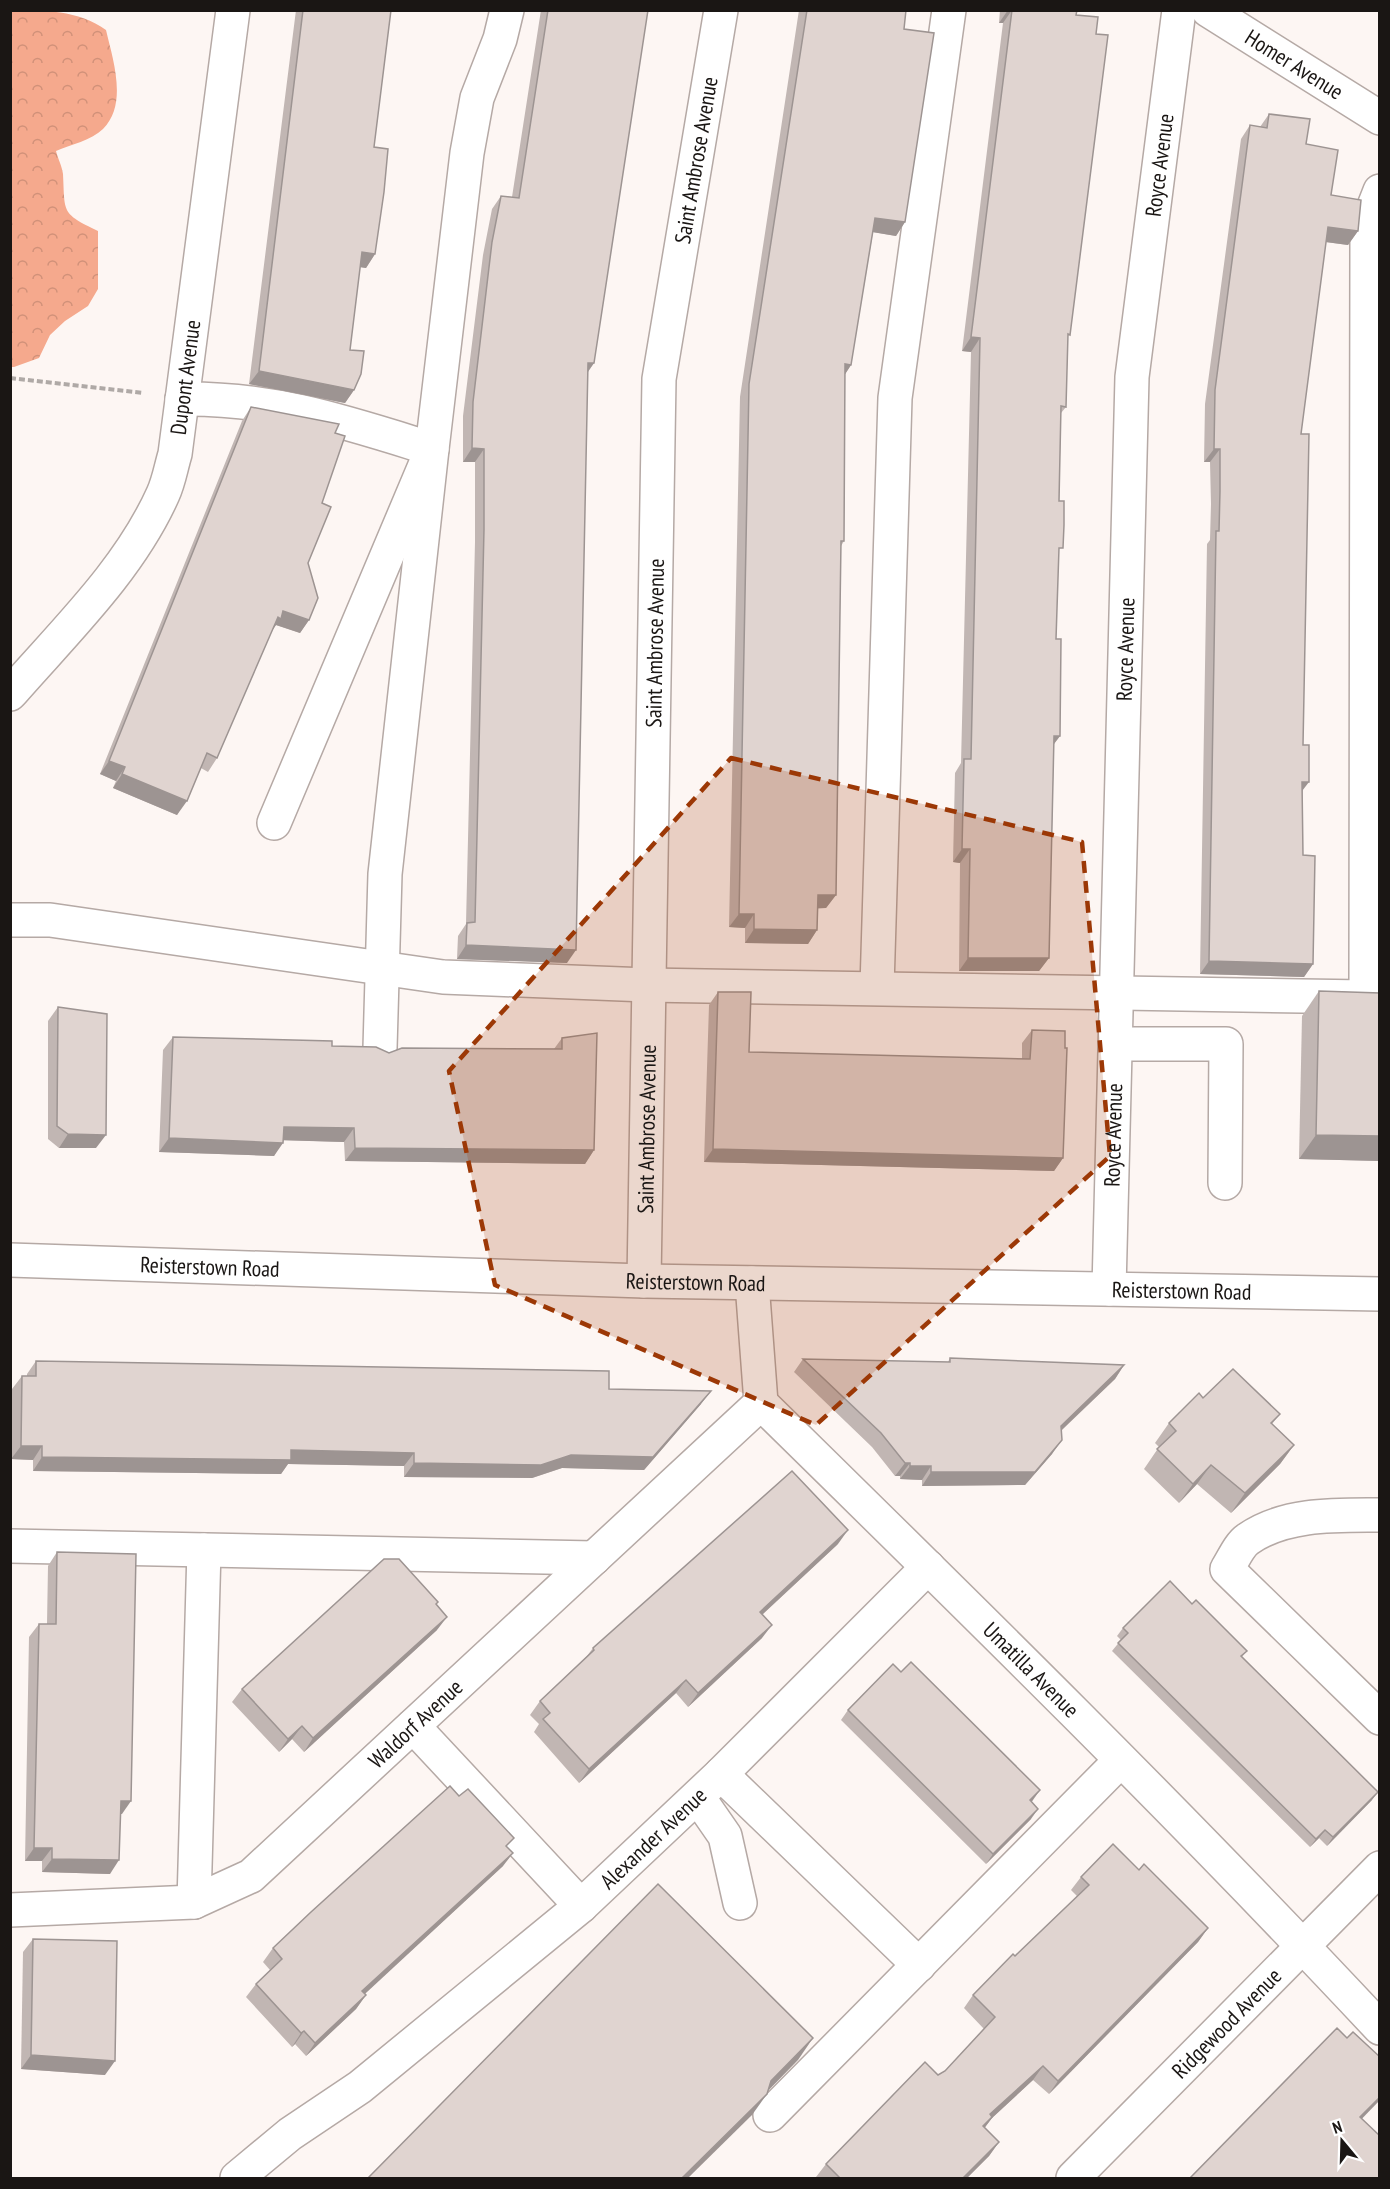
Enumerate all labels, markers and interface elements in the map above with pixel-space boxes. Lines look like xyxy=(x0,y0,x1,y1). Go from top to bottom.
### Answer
street label: Homer Avenue xyxy=(1240,23,1349,105)
street label: Saint Ambrose Avenue xyxy=(668,75,724,246)
street label: Royce Avenue xyxy=(1139,112,1180,218)
street label: Dupont Avenue xyxy=(164,318,206,437)
street label: Saint Ambrose Avenue xyxy=(639,558,670,728)
street label: Royce Avenue xyxy=(1110,597,1140,701)
street label: Saint Ambrose Avenue xyxy=(631,1044,662,1214)
street label: Royce Avenue xyxy=(1098,1083,1128,1187)
street label: Reisterstown Road xyxy=(140,1250,280,1283)
street label: Reisterstown Road xyxy=(625,1266,766,1297)
street label: Reisterstown Road xyxy=(1112,1275,1252,1306)
street label: Umatilla Avenue xyxy=(977,1616,1085,1723)
street label: Waldorf Avenue xyxy=(362,1673,468,1774)
street label: Alexander Avenue xyxy=(594,1781,712,1895)
street label: Ridgewood Avenue xyxy=(1166,1962,1287,2084)
north arrow xyxy=(1312,2111,1372,2171)
text: N xyxy=(1330,2116,1344,2138)

